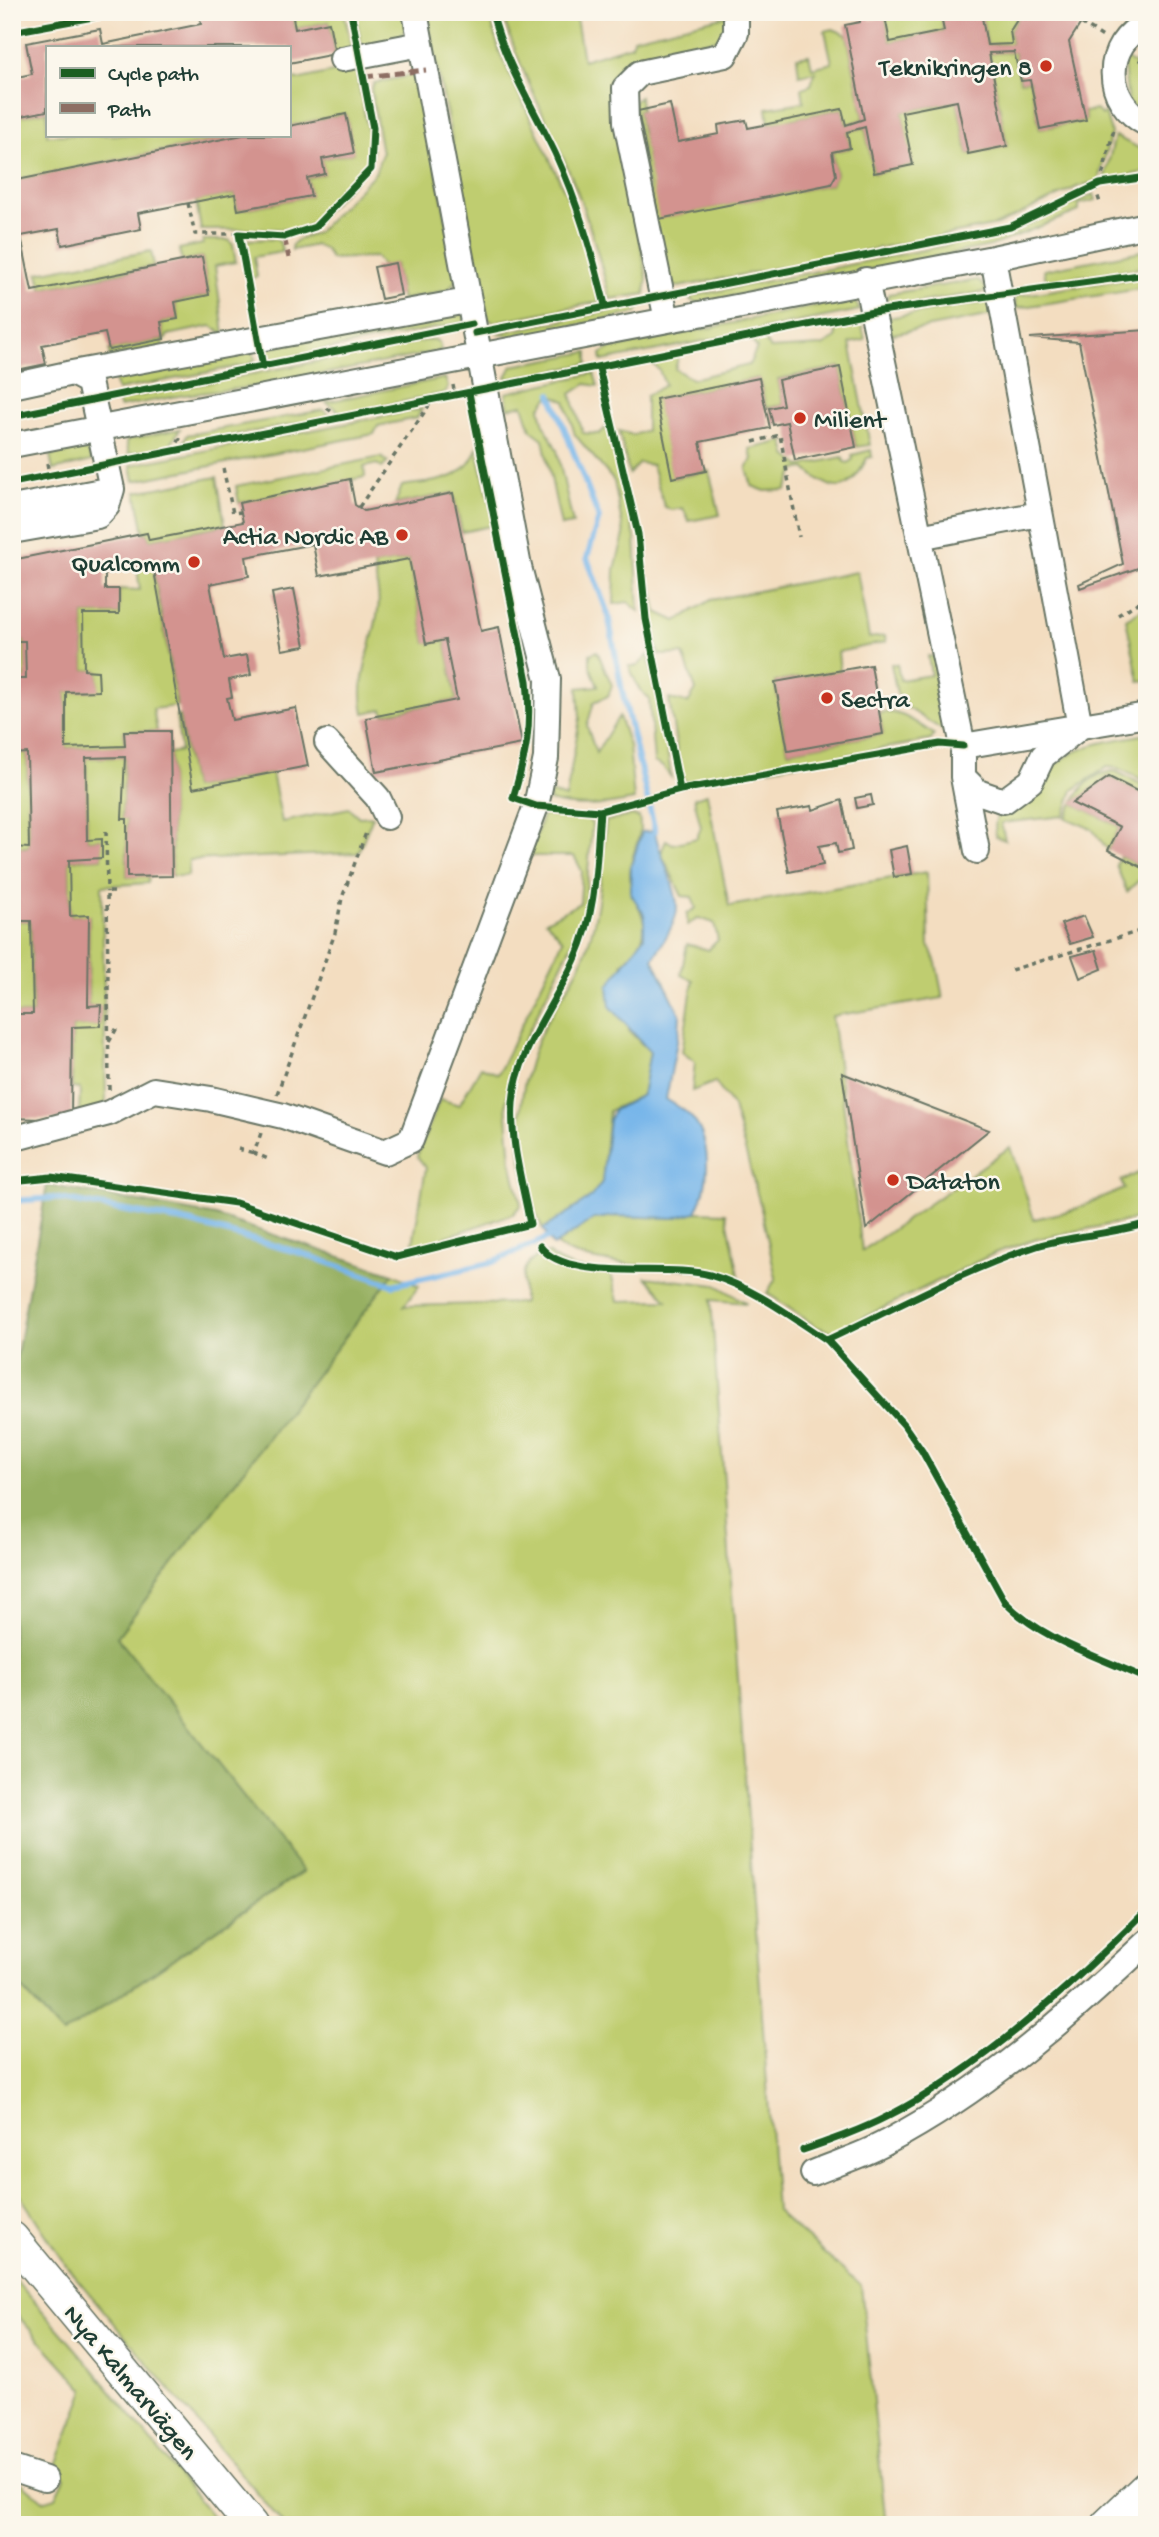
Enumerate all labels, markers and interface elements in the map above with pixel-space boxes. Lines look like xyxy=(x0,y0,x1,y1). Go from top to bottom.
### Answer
legend xyxy=(46,46,290,136)
place label: Teknikringen 8 xyxy=(877,55,1032,86)
marker: Teknikringen 8 xyxy=(1038,58,1054,74)
text: Cycle path xyxy=(108,64,199,89)
text: Path xyxy=(107,100,151,125)
place label: Milient xyxy=(814,407,888,438)
marker: Milient xyxy=(792,410,808,426)
place label: Actia Nordic AB xyxy=(223,524,389,555)
marker: Actia Nordic AB xyxy=(394,527,410,543)
place label: Qualcomm xyxy=(71,551,180,582)
marker: Qualcomm xyxy=(186,554,202,570)
place label: Sectra xyxy=(841,687,911,718)
marker: Sectra xyxy=(819,690,835,706)
place label: Dataton xyxy=(905,1169,1001,1200)
marker: Dataton xyxy=(885,1172,901,1188)
street label: Nya Kalmarvägen xyxy=(55,2300,203,2468)

